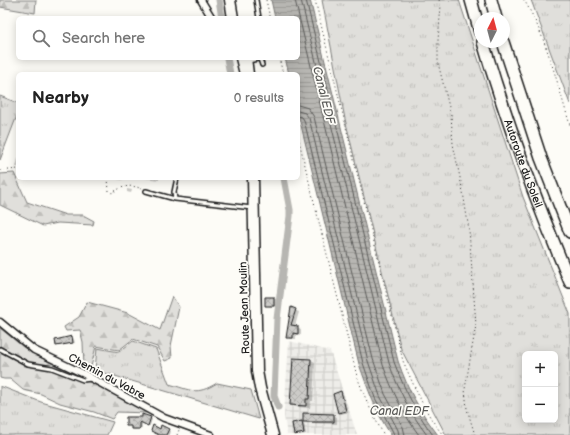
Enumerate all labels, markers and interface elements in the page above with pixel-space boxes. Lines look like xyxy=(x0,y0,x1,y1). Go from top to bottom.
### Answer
north arrow xyxy=(474,12,510,48)
search box xyxy=(16,16,300,60)
icon: search xyxy=(30,27,52,49)
text: Search here xyxy=(62,29,145,48)
water label: Canal EDF xyxy=(309,65,338,127)
text: Nearby xyxy=(32,88,89,108)
text: 0 results xyxy=(234,90,284,106)
street label: Autoroute du Soleil xyxy=(501,118,545,209)
street label: Route Jean Moulin xyxy=(236,262,253,354)
street label: Chemin du Vabre xyxy=(66,351,148,402)
map controls xyxy=(522,351,558,423)
button: + xyxy=(522,351,558,387)
button: − xyxy=(522,387,558,423)
water label: Canal EDF xyxy=(370,404,430,419)

